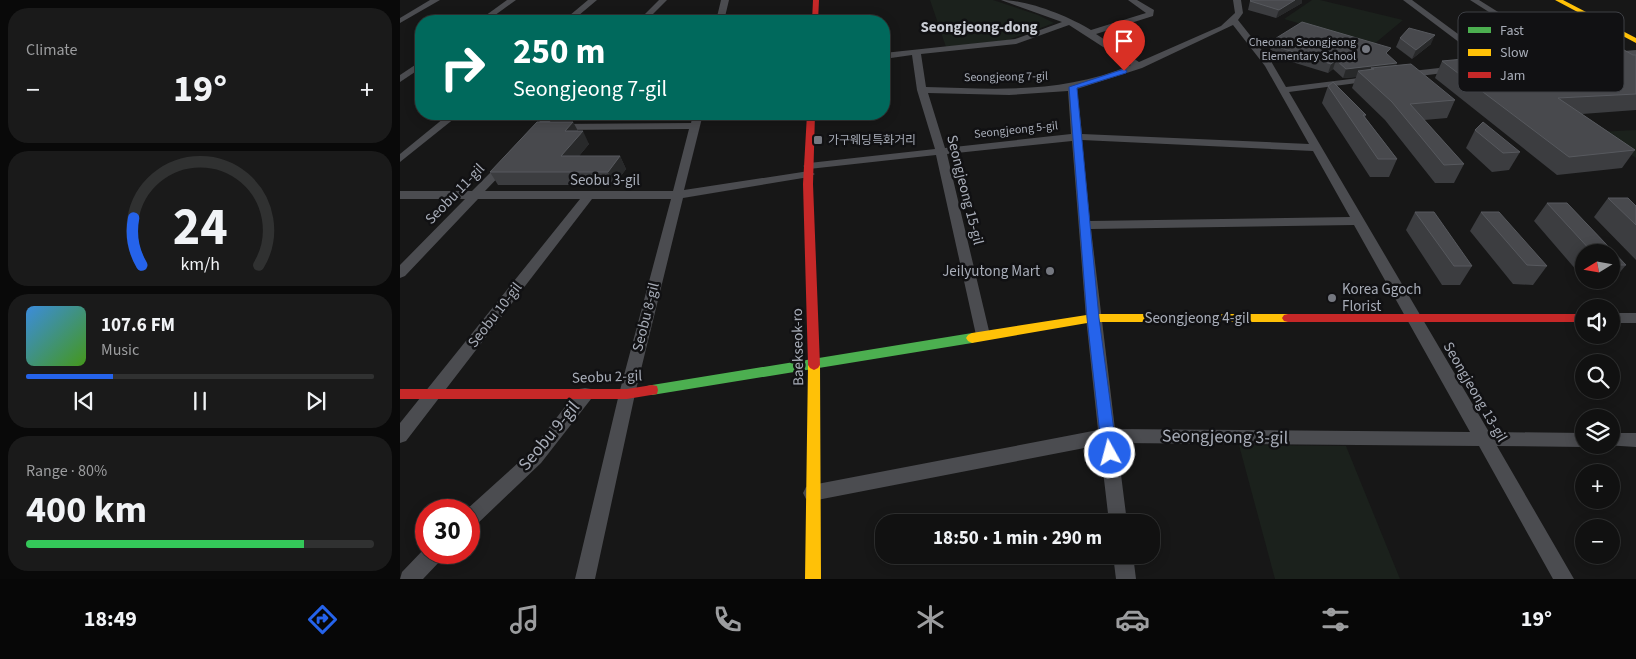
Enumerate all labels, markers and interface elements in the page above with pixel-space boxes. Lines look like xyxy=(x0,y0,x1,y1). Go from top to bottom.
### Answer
legend xyxy=(1458,12,1624,92)
district label: Seongjeong-dong xyxy=(920,17,1038,38)
pin xyxy=(1103,20,1145,71)
text: Fast xyxy=(1500,21,1524,41)
text: 250 m xyxy=(513,27,605,77)
icon: arrive xyxy=(1110,27,1138,55)
place label: Cheonan Seongjeong Elementary School xyxy=(1249,34,1356,65)
icon: right xyxy=(430,35,495,100)
text: Climate xyxy=(26,39,77,61)
marker: Cheonan Seongjeong Elementary School xyxy=(1360,43,1372,55)
text: Slow xyxy=(1500,43,1529,63)
text: 19° xyxy=(173,62,227,116)
text: Jam xyxy=(1500,66,1525,86)
street label: Seongjeong 7-gil xyxy=(964,68,1048,86)
text: − xyxy=(26,70,40,110)
text: + xyxy=(360,70,374,110)
text: Seongjeong 7-gil xyxy=(513,73,667,105)
street label: Seongjeong 5-gil xyxy=(973,117,1059,143)
place label: 가구웨딩특화거리 xyxy=(828,132,916,149)
street label: Seongjeong 15-gil xyxy=(941,133,989,247)
marker: 가구웨딩특화거리 xyxy=(812,134,824,146)
street label: Seobu 11-gil xyxy=(420,159,490,229)
street label: Seobu 3-gil xyxy=(570,170,640,191)
text: 24 xyxy=(173,191,227,265)
north arrow xyxy=(1575,244,1620,289)
map controls xyxy=(1575,244,1620,564)
text: km/h xyxy=(180,252,220,277)
place label: Jeilyutong Mart xyxy=(942,261,1040,282)
marker: Jeilyutong Mart xyxy=(1044,265,1056,277)
street label: Seobu 10-gil xyxy=(463,278,527,352)
place label: Korea Ggoch Florist xyxy=(1342,279,1421,317)
street label: Seobu 8-gil xyxy=(627,280,665,354)
marker: Korea Ggoch Florist xyxy=(1326,292,1338,304)
button: sound xyxy=(1575,299,1620,344)
street label: Baekseok-ro xyxy=(787,308,809,386)
street label: Seongjeong 4-gil xyxy=(1144,308,1250,329)
text: 107.6 FM xyxy=(101,312,175,339)
street label: Seongjeong 13-gil xyxy=(1438,338,1512,446)
text: Music xyxy=(101,339,139,361)
button: search xyxy=(1575,354,1620,399)
street label: Seobu 2-gil xyxy=(572,365,643,389)
icon: previous xyxy=(70,387,98,415)
icon: pause xyxy=(186,387,214,415)
icon: next xyxy=(302,387,330,415)
street label: Seobu 9-gil xyxy=(512,396,586,476)
button: layers xyxy=(1575,409,1620,454)
street label: Seongjeong 3-gil xyxy=(1162,423,1288,451)
position arrow xyxy=(1083,426,1135,478)
text: Range · 80% xyxy=(26,460,107,482)
button: + xyxy=(1575,464,1620,509)
text: 400 km xyxy=(26,483,147,537)
speed limit sign: 30 xyxy=(415,499,480,564)
button: − xyxy=(1575,519,1620,564)
text: 18:50 · 1 min · 290 m xyxy=(933,525,1102,552)
icon: directions xyxy=(305,602,340,637)
icon: music xyxy=(507,602,542,637)
icon: phone xyxy=(710,602,745,637)
icon: climate xyxy=(913,602,948,637)
icon: car xyxy=(1115,602,1150,637)
icon: filters xyxy=(1318,602,1353,637)
text: 18:49 xyxy=(84,603,137,635)
text: 19° xyxy=(1521,603,1552,635)

